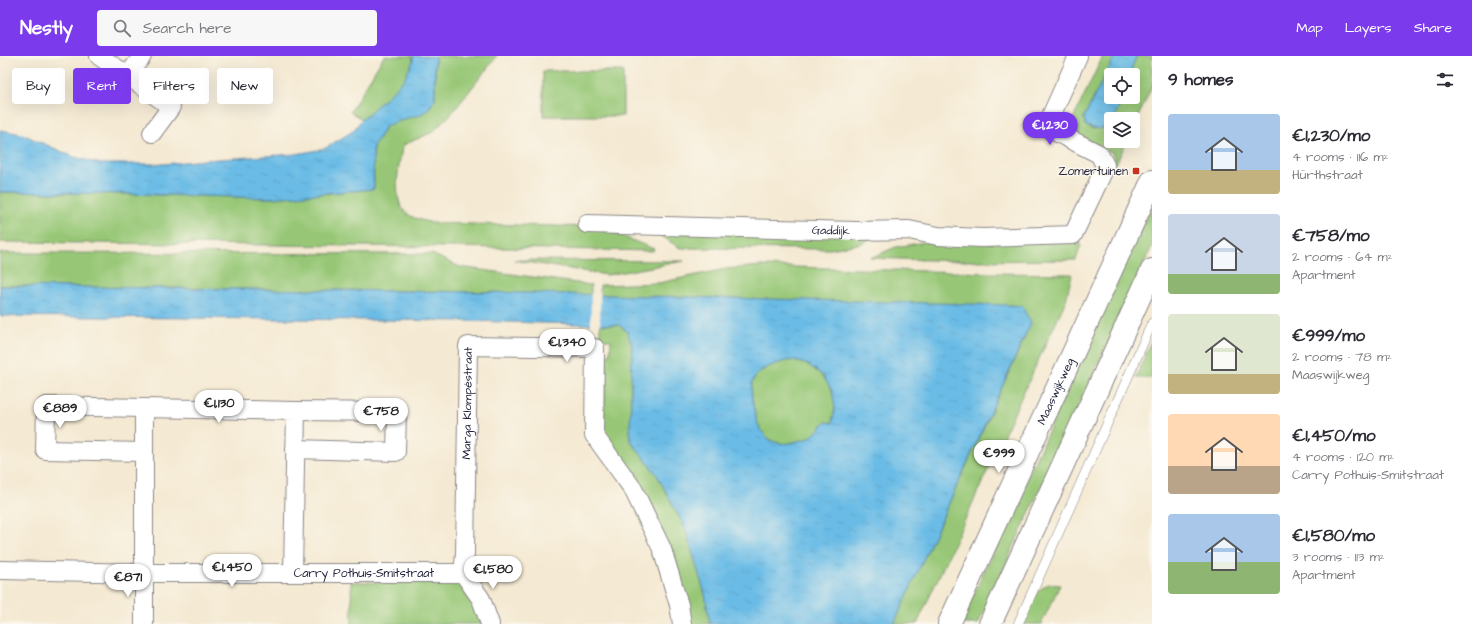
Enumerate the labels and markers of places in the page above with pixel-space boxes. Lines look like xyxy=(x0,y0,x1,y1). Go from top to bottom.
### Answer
pin: €1,230 xyxy=(1017,112,1083,146)
place label: Zomertuinen xyxy=(1058,163,1128,180)
marker: Zomertuinen xyxy=(1131,166,1141,176)
pin: €1,340 xyxy=(534,329,600,363)
pin: €1,130 xyxy=(186,390,252,424)
pin: €889 xyxy=(36,395,84,429)
pin: €758 xyxy=(357,398,405,432)
pin: €999 xyxy=(975,440,1023,474)
pin: €1,450 xyxy=(199,554,265,588)
pin: €1,580 xyxy=(460,556,526,590)
pin: €871 xyxy=(104,564,152,598)

